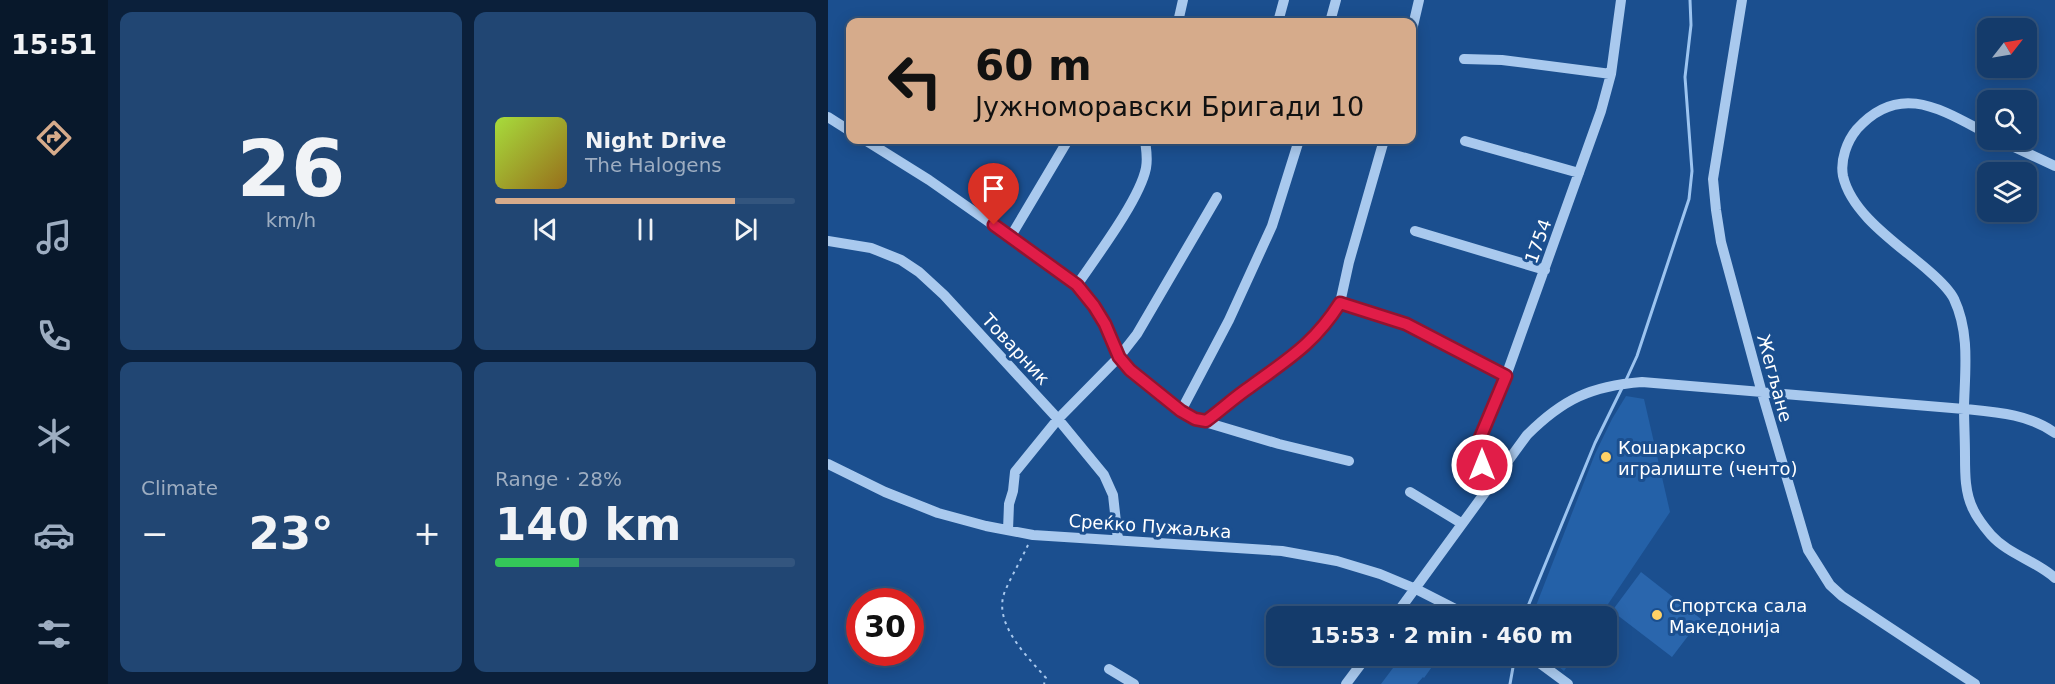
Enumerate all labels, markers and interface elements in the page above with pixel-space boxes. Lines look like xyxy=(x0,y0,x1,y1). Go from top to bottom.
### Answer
north arrow xyxy=(1977,18,2037,78)
map controls xyxy=(1977,18,2037,222)
text: 15:51 xyxy=(11,29,97,60)
text: 60 m xyxy=(975,41,1092,90)
icon: left xyxy=(876,42,954,120)
button: search xyxy=(1977,90,2037,150)
text: Јужноморавски Бригади 10 xyxy=(975,91,1364,122)
icon: directions xyxy=(33,117,75,159)
text: 26 xyxy=(237,124,345,214)
text: Night Drive xyxy=(585,128,726,153)
text: The Halogens xyxy=(585,153,722,177)
button: layers xyxy=(1977,162,2037,222)
pin xyxy=(968,163,1019,225)
icon: arrive xyxy=(977,172,1010,205)
text: km/h xyxy=(266,208,316,232)
icon: previous xyxy=(529,213,562,246)
icon: pause xyxy=(629,213,662,246)
icon: next xyxy=(729,213,762,246)
icon: music xyxy=(33,216,75,258)
street label: 1754 xyxy=(1520,216,1556,266)
street label: Товарник xyxy=(977,308,1054,389)
icon: phone xyxy=(33,315,75,357)
street label: Жегљане xyxy=(1753,332,1797,424)
icon: climate xyxy=(33,415,75,457)
position arrow xyxy=(1450,433,1514,497)
place label: Кошаркарско игралиште (ченто) xyxy=(1618,437,1798,479)
marker: Кошаркарско игралиште (ченто) xyxy=(1599,450,1613,464)
text: Range · 28% xyxy=(495,467,622,491)
text: Climate xyxy=(141,476,218,500)
text: 140 km xyxy=(495,498,681,551)
text: 23° xyxy=(248,507,334,560)
street label: Среќко Пужаљка xyxy=(1068,510,1232,542)
icon: car xyxy=(33,514,75,556)
text: − xyxy=(141,514,169,553)
text: + xyxy=(413,514,441,553)
speed limit sign: 30 xyxy=(846,588,924,666)
place label: Спортска сала Македонија xyxy=(1669,595,1807,637)
marker: Спортска сала Македонија xyxy=(1650,608,1664,622)
icon: filters xyxy=(33,613,75,655)
text: 15:53 · 2 min · 460 m xyxy=(1310,623,1573,648)

